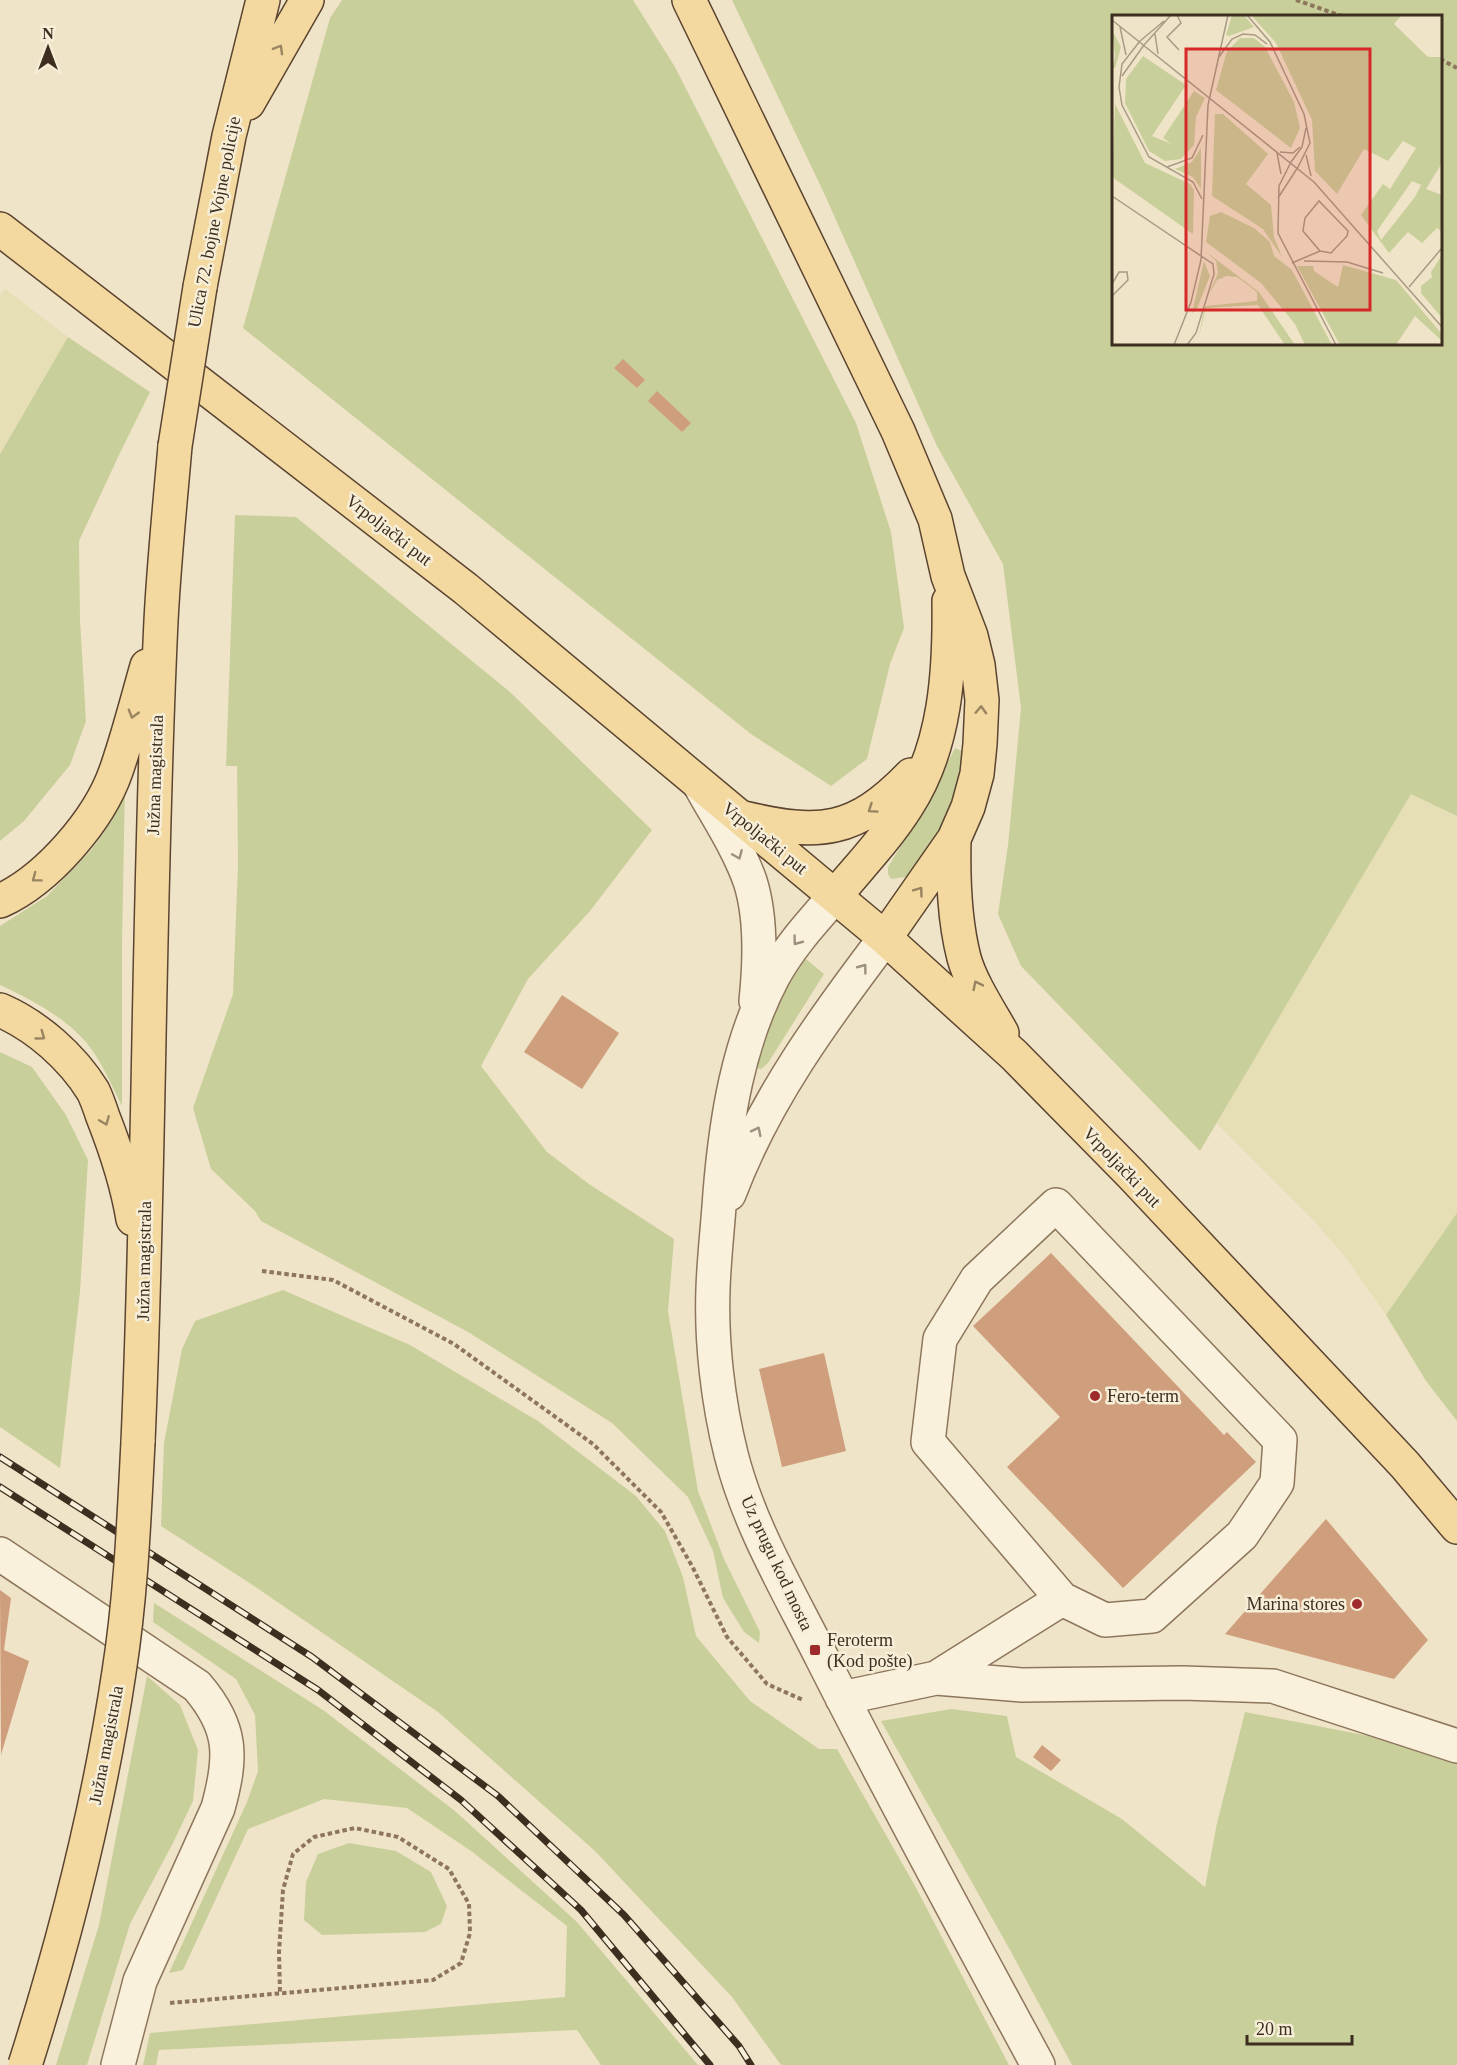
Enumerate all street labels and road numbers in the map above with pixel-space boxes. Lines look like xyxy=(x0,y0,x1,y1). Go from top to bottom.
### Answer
street label: Ulica 72. bojne Vojne policije xyxy=(184,115,244,329)
street label: Vrpoljački put xyxy=(342,490,436,570)
street label: Južna magistrala xyxy=(143,714,167,836)
street label: Vrpoljački put xyxy=(719,798,811,878)
street label: Vrpoljački put xyxy=(1079,1123,1165,1211)
street label: Južna magistrala xyxy=(133,1201,155,1321)
street label: Uz prugu kod mosta xyxy=(737,1492,817,1634)
street label: Južna magistrala xyxy=(85,1684,127,1806)

